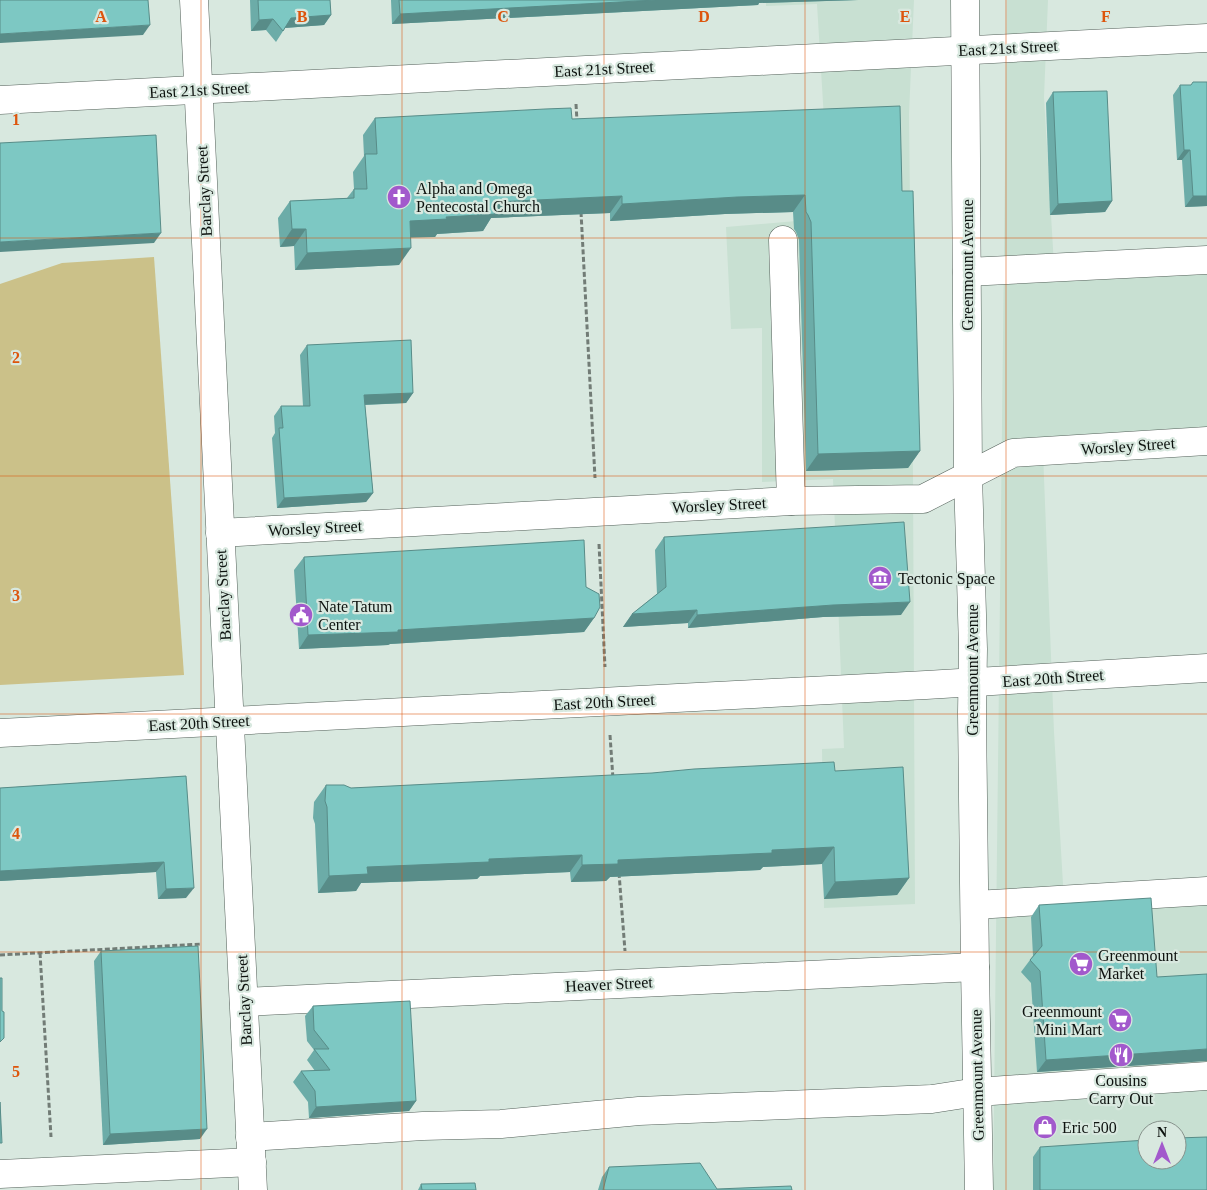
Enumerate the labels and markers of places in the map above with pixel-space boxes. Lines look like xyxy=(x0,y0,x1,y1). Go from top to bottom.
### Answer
place label: Alpha and Omega Pentecostal Church xyxy=(416,180,540,215)
church icon: Alpha and Omega Pentecostal Church xyxy=(386,184,412,210)
museum icon: Tectonic Space xyxy=(867,565,893,591)
place label: Tectonic Space xyxy=(898,570,995,588)
place label: Nate Tatum Center xyxy=(318,598,393,633)
public building icon: Nate Tatum Center xyxy=(288,602,314,628)
place label: Greenmount Market xyxy=(1098,947,1179,982)
supermarket icon: Greenmount Market xyxy=(1068,951,1094,977)
place label: Greenmount Mini Mart xyxy=(1022,1003,1103,1038)
supermarket icon: Greenmount Mini Mart xyxy=(1107,1007,1133,1033)
restaurant icon: Cousins Carry Out xyxy=(1108,1042,1134,1068)
place label: Cousins Carry Out xyxy=(1089,1072,1154,1108)
shop icon: Eric 500 xyxy=(1032,1114,1058,1140)
place label: Eric 500 xyxy=(1062,1119,1117,1136)

